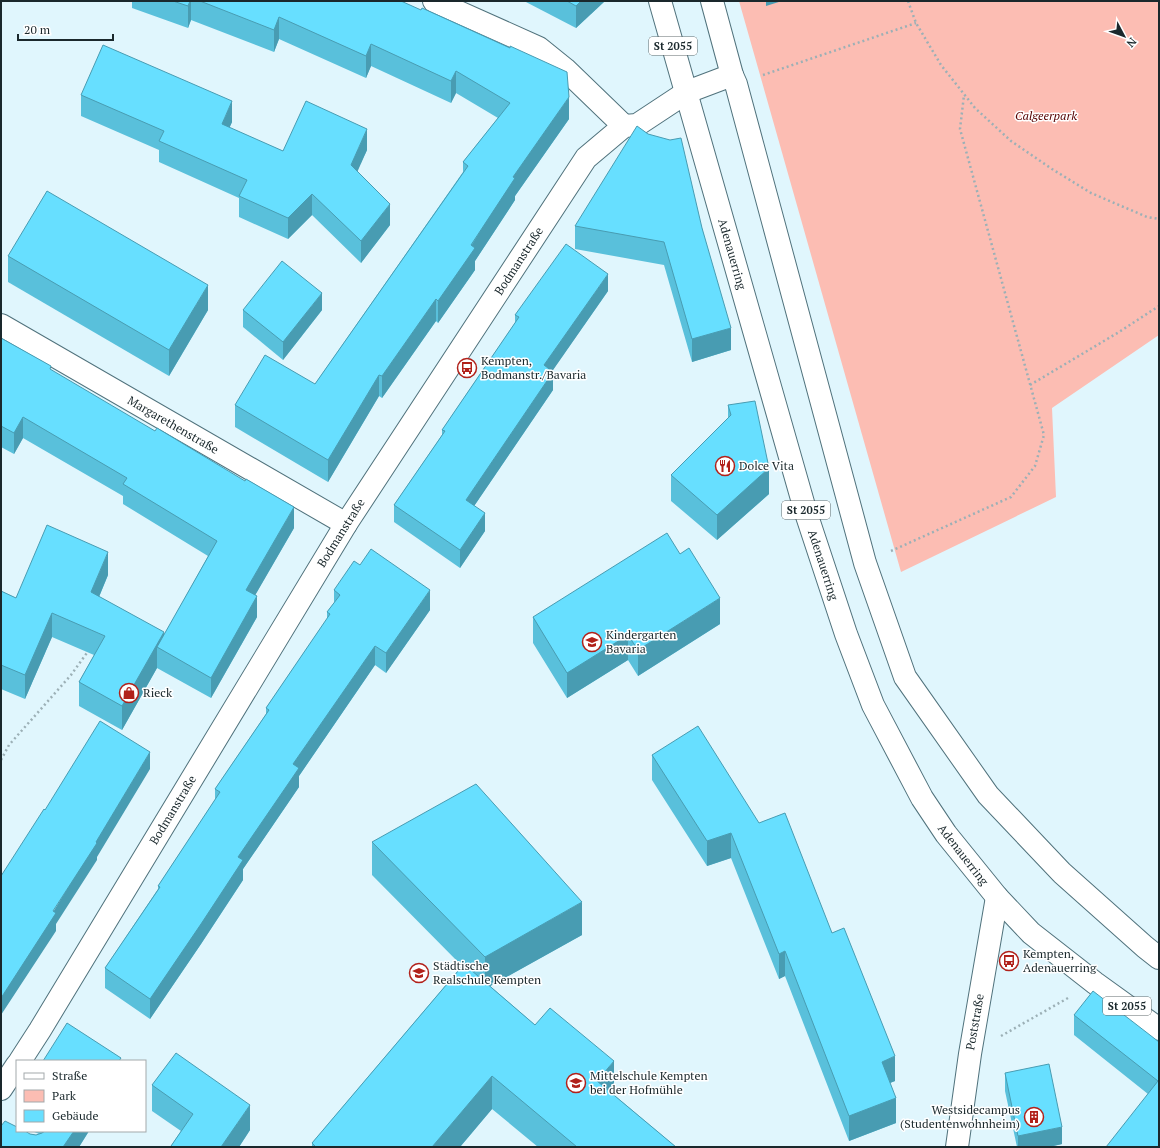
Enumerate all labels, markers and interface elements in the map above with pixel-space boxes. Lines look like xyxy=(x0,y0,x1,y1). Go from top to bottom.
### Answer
scale bar xyxy=(18,16,113,42)
north arrow xyxy=(1104,16,1144,56)
text: 20 m xyxy=(24,22,51,37)
text: N xyxy=(1123,35,1140,51)
road number: St 2055 xyxy=(649,37,697,55)
park label: Calgeerpark xyxy=(1015,108,1077,123)
street label: Adenauerring xyxy=(715,217,750,292)
street label: Bodmanstraße xyxy=(491,224,546,298)
place label: Kempten, Bodmanstr./Bavaria xyxy=(481,353,586,382)
bus stop icon: Kempten, Bodmanstr./Bavaria xyxy=(456,357,478,379)
street label: Margarethenstraße xyxy=(125,392,221,457)
restaurant icon: Dolce Vita xyxy=(714,455,736,477)
place label: Dolce Vita xyxy=(739,458,794,473)
street label: Bodmanstraße xyxy=(313,496,368,570)
road number: St 2055 xyxy=(782,501,830,519)
street label: Adenauerring xyxy=(805,528,842,603)
place label: Kindergarten Bavaria xyxy=(606,627,676,656)
school or university icon: Kindergarten Bavaria xyxy=(581,631,603,653)
shop icon: Rieck xyxy=(118,682,140,704)
place label: Rieck xyxy=(143,685,173,700)
street label: Bodmanstraße xyxy=(146,772,199,847)
street label: Adenauerring xyxy=(935,821,992,889)
place label: Kempten, Adenauerring xyxy=(1023,946,1097,975)
bus stop icon: Kempten, Adenauerring xyxy=(998,950,1020,972)
place label: Städtische Realschule Kempten xyxy=(433,958,541,987)
school or university icon: Städtische Realschule Kempten xyxy=(408,962,430,984)
street label: Poststraße xyxy=(962,992,987,1051)
road number: St 2055 xyxy=(1103,997,1151,1015)
legend xyxy=(16,1060,146,1132)
text: Straße xyxy=(52,1068,87,1083)
place label: Mittelschule Kempten bei der Hofmühle xyxy=(590,1068,708,1097)
school or university icon: Mittelschule Kempten bei der Hofmühle xyxy=(565,1072,587,1094)
text: Park xyxy=(52,1088,77,1103)
place label: Westsidecampus (Studentenwohnheim) xyxy=(900,1102,1020,1131)
building icon: Westsidecampus (Studentenwohnheim) xyxy=(1023,1106,1045,1128)
text: Gebäude xyxy=(52,1108,98,1123)

